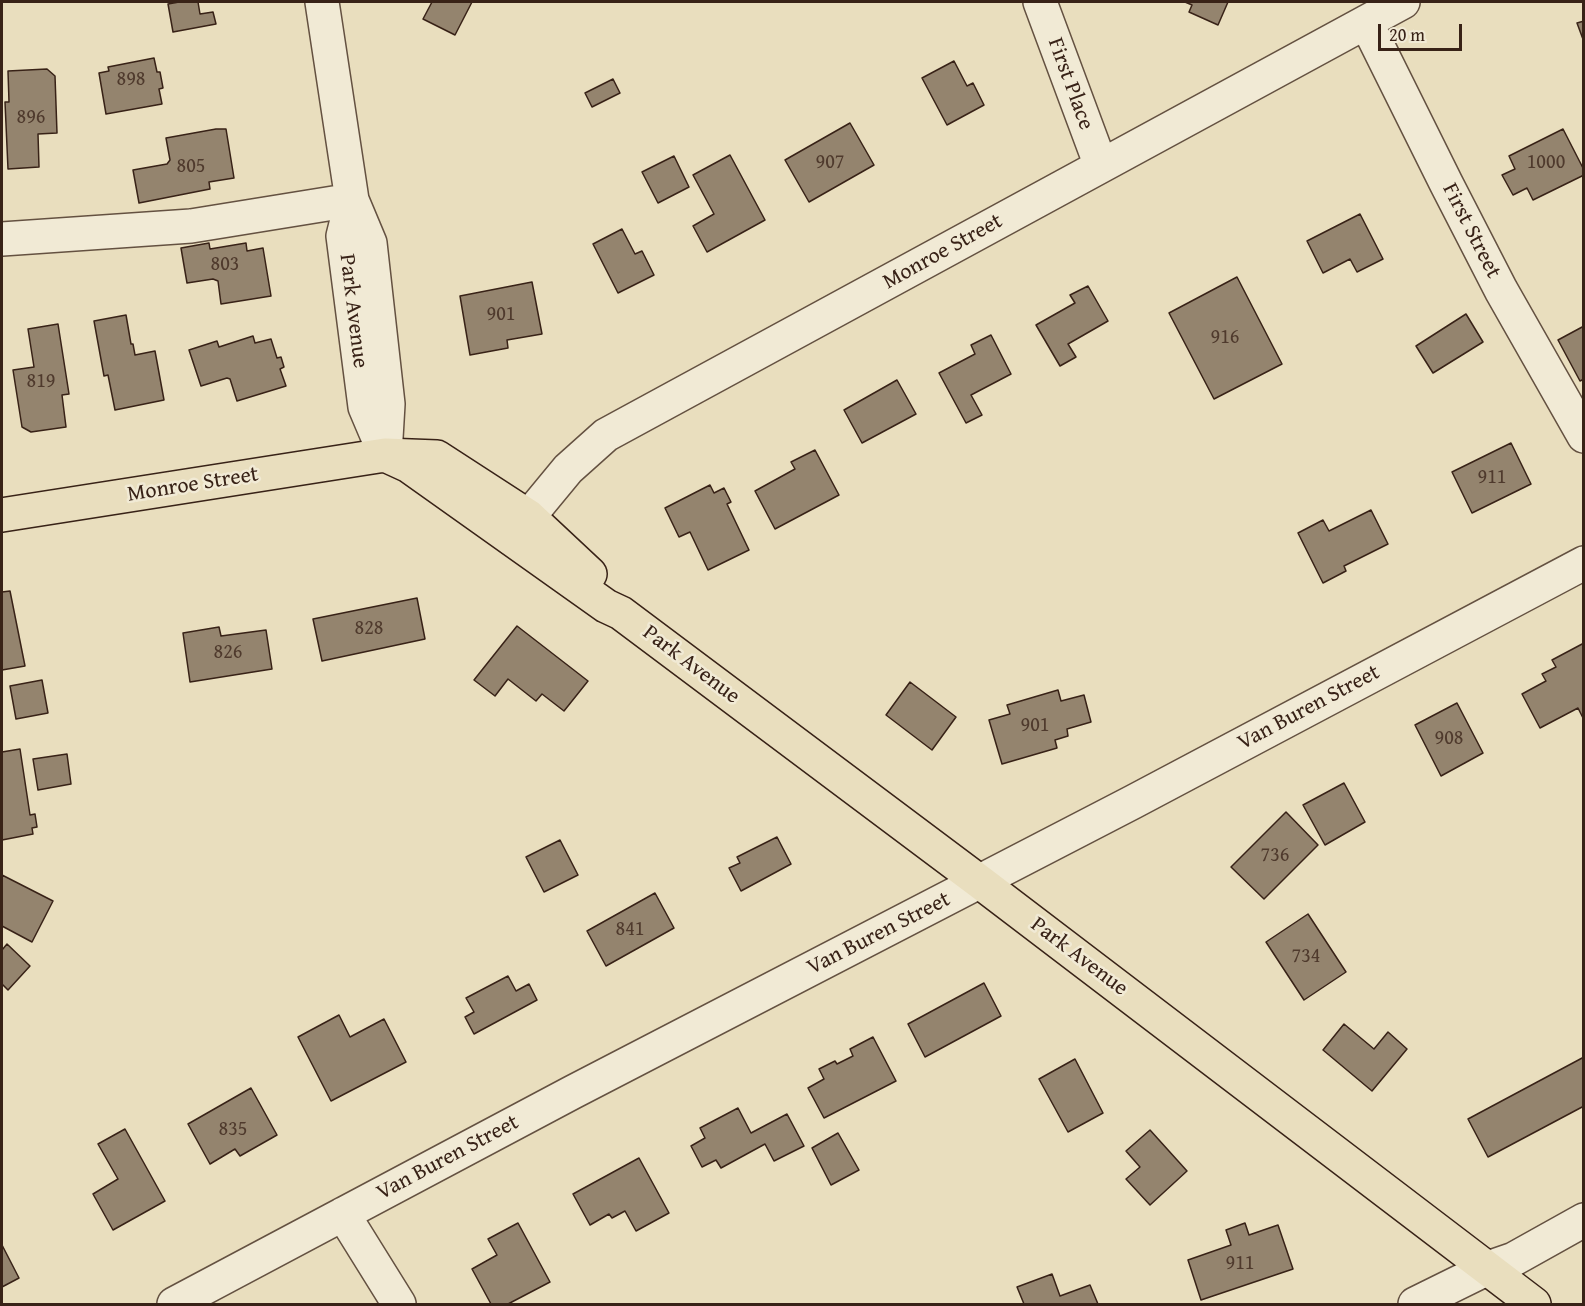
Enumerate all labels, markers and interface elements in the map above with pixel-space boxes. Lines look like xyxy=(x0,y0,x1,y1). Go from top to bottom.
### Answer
scale bar xyxy=(1381,12,1465,50)
text: 20 m xyxy=(1389,21,1425,48)
street label: First Place xyxy=(1041,34,1099,134)
house number: 898 xyxy=(117,68,145,92)
house number: 896 xyxy=(17,106,45,130)
house number: 907 xyxy=(816,151,844,175)
house number: 1000 xyxy=(1527,151,1565,175)
house number: 805 xyxy=(177,155,205,179)
street label: First Street xyxy=(1436,179,1506,283)
street label: Monroe Street xyxy=(879,208,1007,296)
street label: Park Avenue xyxy=(333,252,373,370)
house number: 803 xyxy=(211,253,239,277)
house number: 901 xyxy=(487,303,515,327)
house number: 916 xyxy=(1211,326,1239,350)
house number: 819 xyxy=(27,370,55,394)
street label: Monroe Street xyxy=(126,462,260,508)
house number: 911 xyxy=(1478,466,1506,490)
house number: 828 xyxy=(355,617,383,641)
street label: Park Avenue xyxy=(637,620,745,710)
house number: 826 xyxy=(214,641,242,665)
street label: Van Buren Street xyxy=(1233,659,1385,757)
house number: 901 xyxy=(1021,714,1049,738)
house number: 908 xyxy=(1435,727,1463,751)
house number: 736 xyxy=(1261,844,1289,868)
street label: Van Buren Street xyxy=(803,887,955,981)
street label: Park Avenue xyxy=(1025,912,1133,1002)
house number: 841 xyxy=(616,918,644,942)
house number: 734 xyxy=(1292,945,1320,969)
street label: Van Buren Street xyxy=(372,1109,524,1207)
house number: 835 xyxy=(219,1118,247,1142)
house number: 911 xyxy=(1226,1252,1254,1276)

